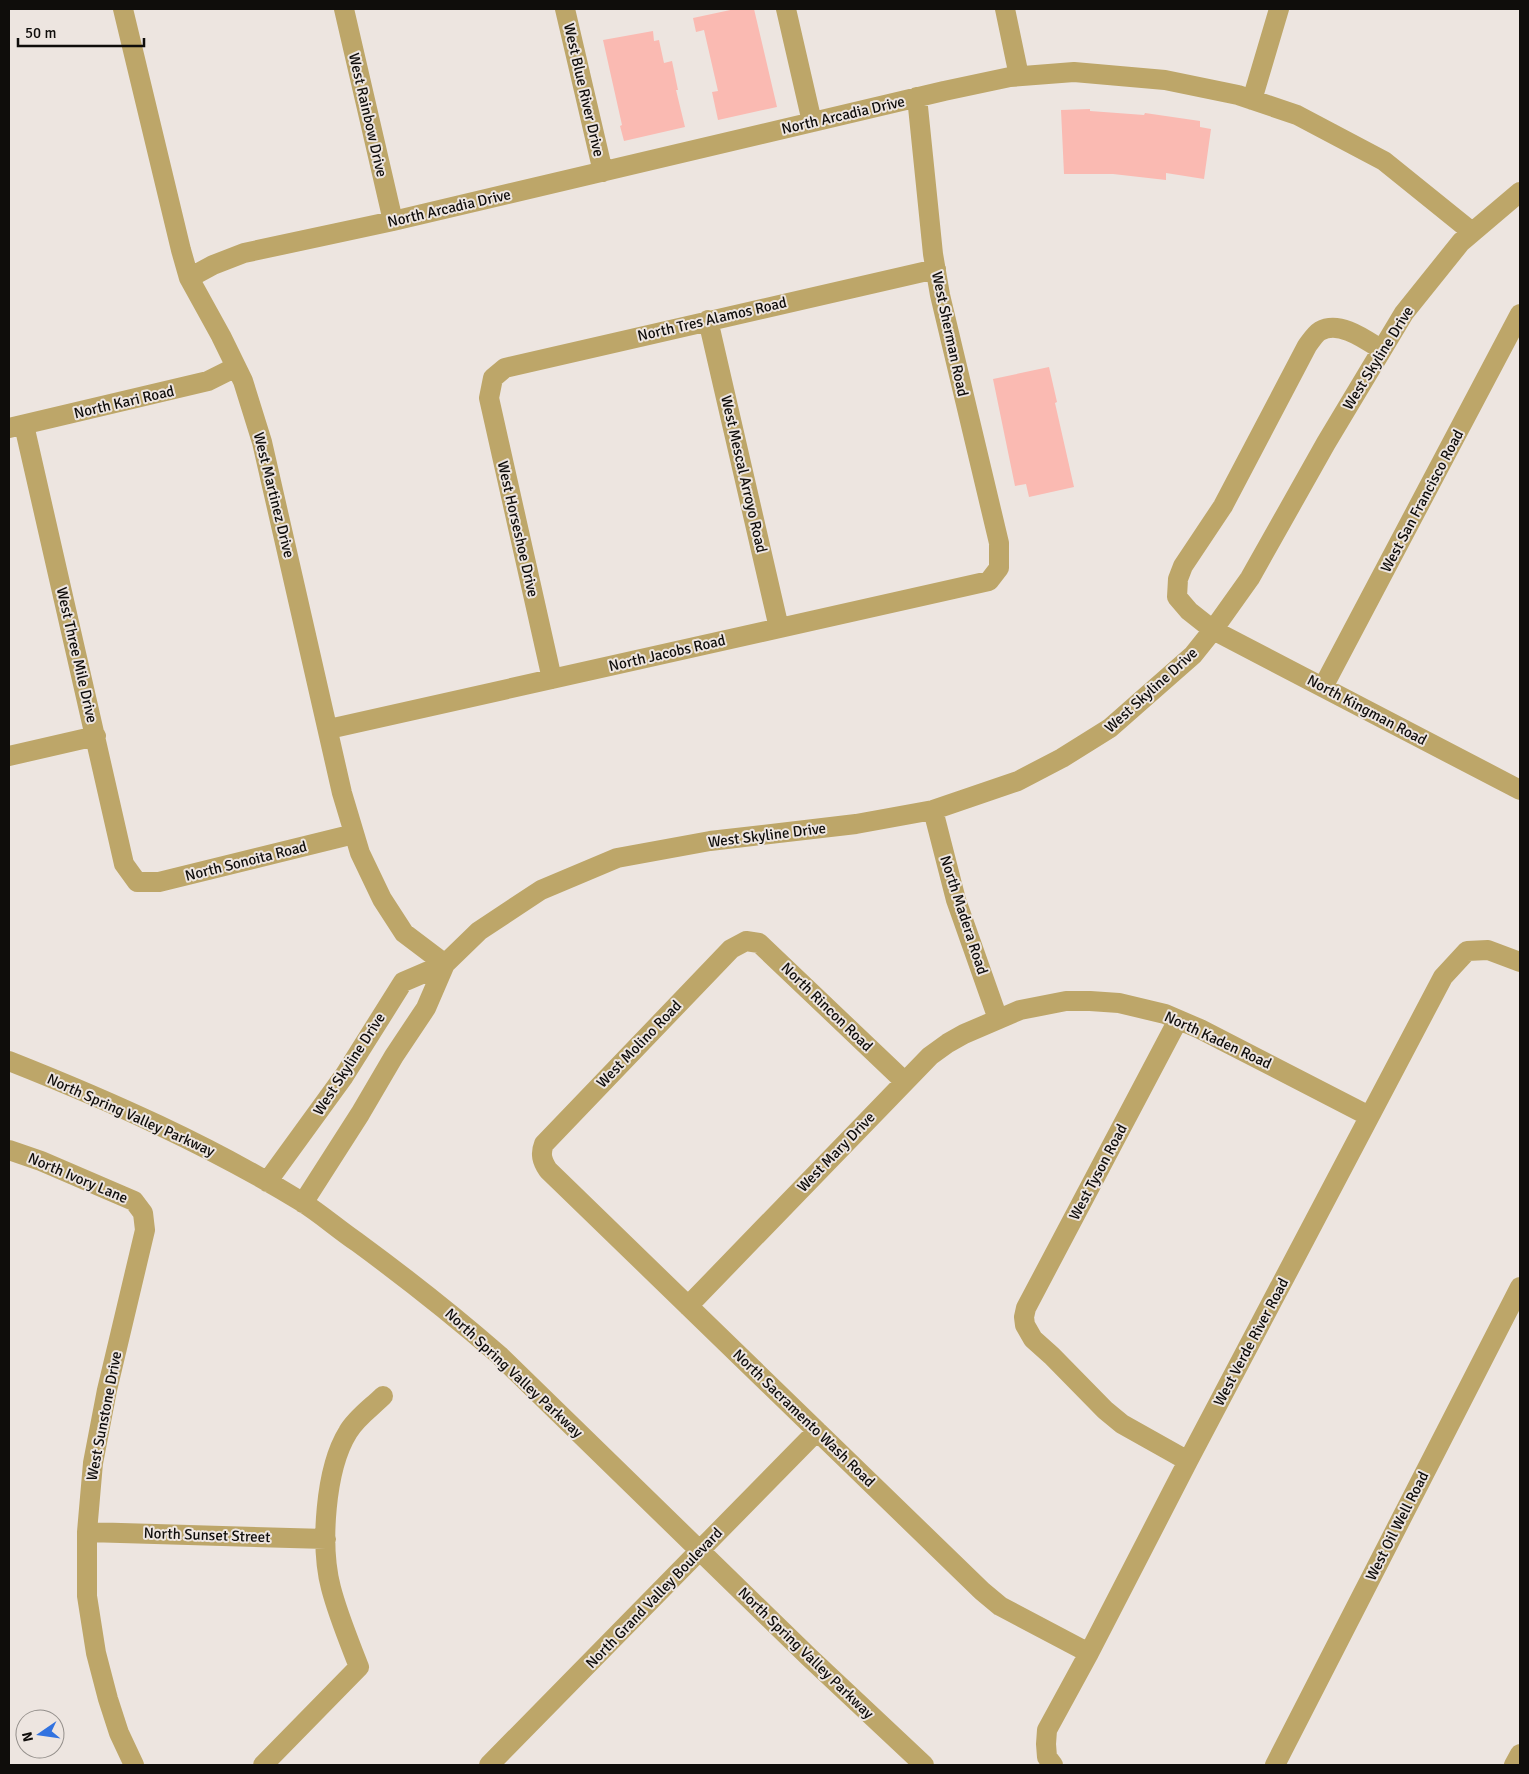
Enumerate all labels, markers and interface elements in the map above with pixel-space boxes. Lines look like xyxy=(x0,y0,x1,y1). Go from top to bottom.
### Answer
scale bar xyxy=(18,15,144,47)
street label: West Blue River Drive xyxy=(560,21,608,159)
text: 50 m xyxy=(25,24,56,42)
street label: West Rainbow Drive xyxy=(345,51,391,179)
street label: North Arcadia Drive xyxy=(780,92,906,138)
street label: North Arcadia Drive xyxy=(386,185,512,231)
street label: West Sherman Road xyxy=(928,270,972,398)
street label: North Tres Alamos Road xyxy=(636,293,788,345)
street label: West Skyline Drive xyxy=(1339,303,1417,413)
street label: North Kari Road xyxy=(72,382,176,422)
street label: West Mescal Arroyo Road xyxy=(717,394,771,554)
street label: West San Francisco Road xyxy=(1377,427,1467,575)
street label: West Martinez Drive xyxy=(250,430,298,560)
street label: West Horseshoe Drive xyxy=(494,459,542,599)
street label: West Three Mile Drive xyxy=(53,585,101,725)
street label: North Jacobs Road xyxy=(607,631,727,675)
street label: West Skyline Drive xyxy=(1101,644,1201,736)
street label: North Kingman Road xyxy=(1304,671,1430,749)
street label: West Skyline Drive xyxy=(707,819,827,851)
street label: North Sonoita Road xyxy=(183,837,309,885)
street label: North Madera Road xyxy=(936,853,992,977)
street label: North Rincon Road xyxy=(778,959,877,1055)
street label: West Molino Road xyxy=(593,997,685,1091)
street label: North Kaden Road xyxy=(1162,1007,1274,1073)
street label: West Skyline Drive xyxy=(309,1009,389,1119)
street label: North Spring Valley Parkway xyxy=(44,1070,218,1160)
street label: West Mary Drive xyxy=(793,1108,879,1196)
street label: West Tyson Road xyxy=(1065,1121,1131,1223)
street label: North Ivory Lane xyxy=(25,1149,131,1207)
street label: West Verde River Road xyxy=(1210,1275,1292,1409)
street label: North Spring Valley Parkway xyxy=(441,1304,587,1442)
street label: North Sacramento Wash Road xyxy=(729,1345,879,1491)
street label: West Sunstone Drive xyxy=(83,1350,125,1482)
street label: West Oil Well Road xyxy=(1362,1468,1432,1584)
street label: North Sunset Street xyxy=(143,1524,271,1546)
street label: North Grand Valley Boulevard xyxy=(582,1524,726,1672)
street label: North Spring Valley Parkway xyxy=(734,1583,878,1723)
north arrow xyxy=(15,1709,65,1759)
text: N xyxy=(18,1730,37,1743)

